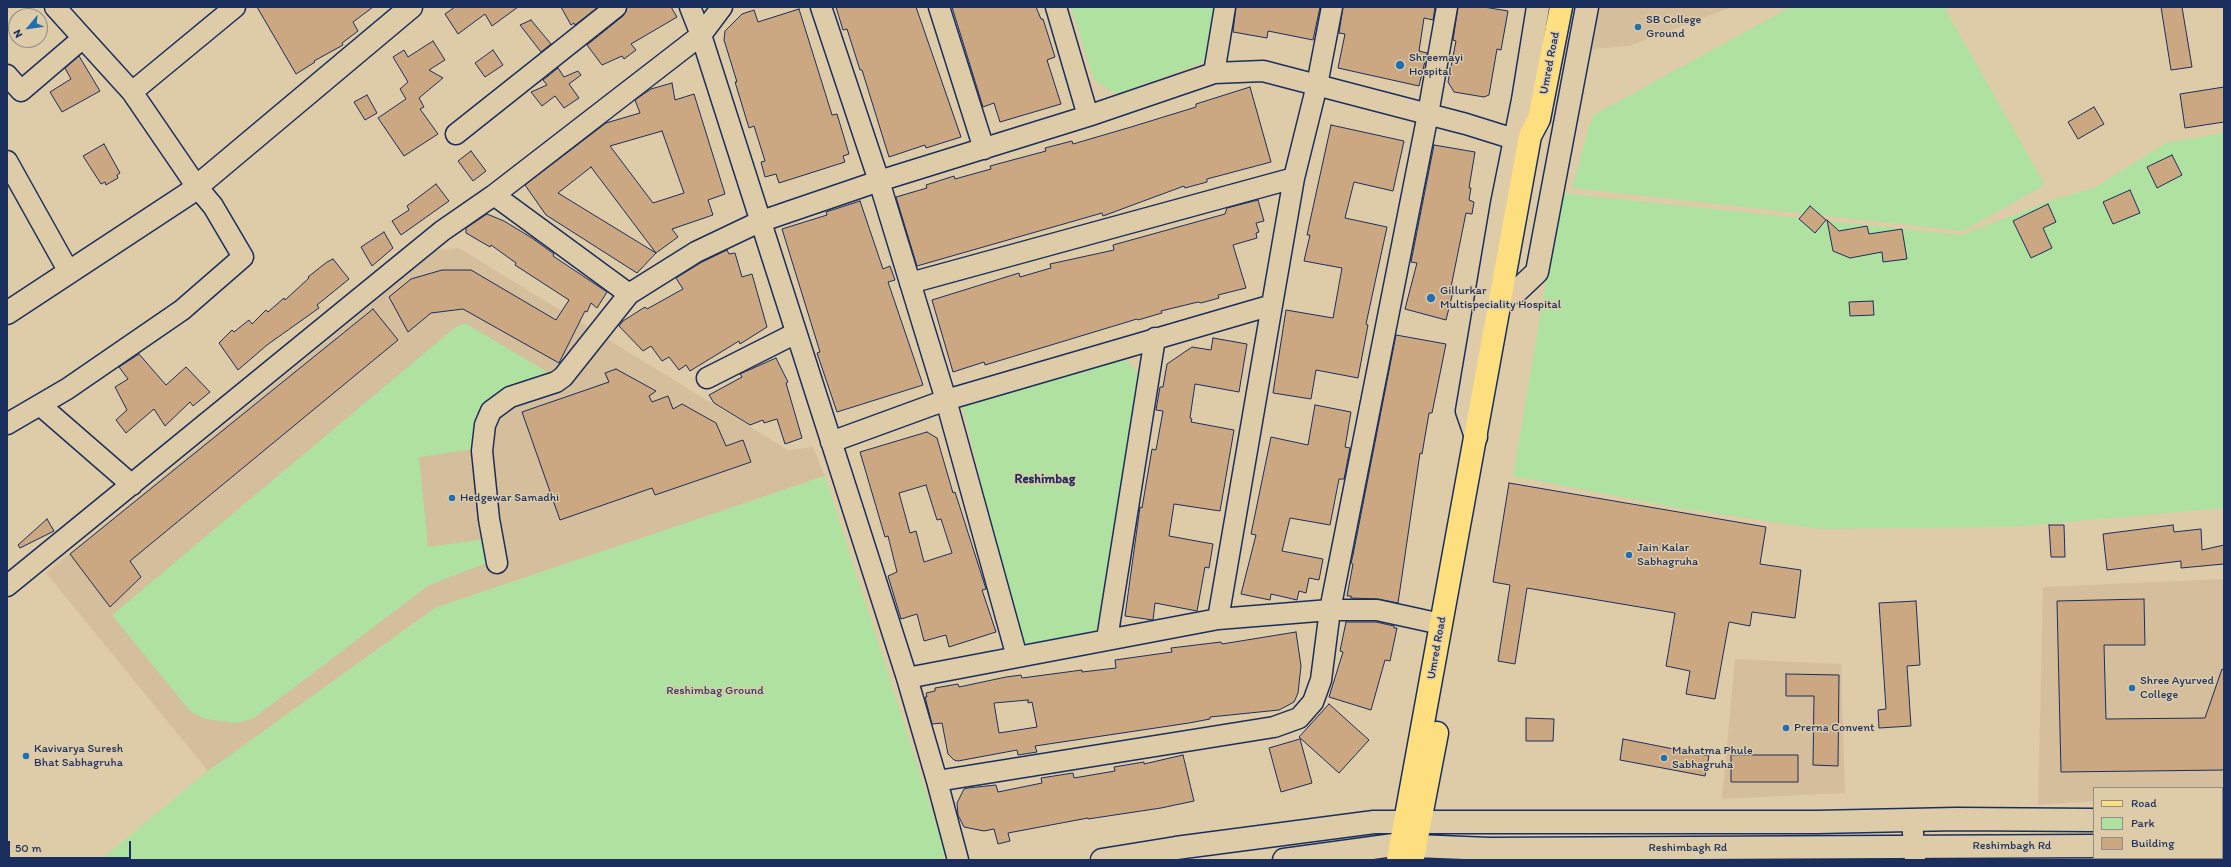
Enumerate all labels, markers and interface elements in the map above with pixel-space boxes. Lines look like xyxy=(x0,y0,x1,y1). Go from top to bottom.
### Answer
north arrow xyxy=(8,8,48,48)
place label: SB College Ground xyxy=(1646,13,1701,41)
marker: SB College Ground xyxy=(1633,22,1643,32)
text: N xyxy=(10,27,25,40)
street label: Umred Road xyxy=(1537,31,1563,95)
place label: Shreemayi Hospital xyxy=(1409,51,1463,79)
marker: Shreemayi Hospital xyxy=(1394,59,1406,71)
place label: Gillurkar Multispeciality Hospital xyxy=(1440,284,1561,312)
marker: Gillurkar Multispeciality Hospital xyxy=(1425,292,1437,304)
district label: Reshimbag xyxy=(1015,472,1075,488)
place label: Hedgewar Samadhi xyxy=(460,491,559,505)
marker: Hedgewar Samadhi xyxy=(447,493,457,503)
place label: Jain Kalar Sabhagruha xyxy=(1637,541,1698,569)
marker: Jain Kalar Sabhagruha xyxy=(1624,550,1634,560)
street label: Umred Road xyxy=(1424,616,1450,680)
place label: Shree Ayurved College xyxy=(2140,674,2214,702)
marker: Shree Ayurved College xyxy=(2127,683,2137,693)
park label: Reshimbag Ground xyxy=(666,684,764,698)
place label: Prerna Convent xyxy=(1794,721,1874,735)
marker: Prerna Convent xyxy=(1781,723,1791,733)
place label: Kavivarya Suresh Bhat Sabhagruha xyxy=(34,742,123,770)
place label: Mahatma Phule Sabhagruha xyxy=(1672,744,1753,772)
marker: Kavivarya Suresh Bhat Sabhagruha xyxy=(21,751,31,761)
marker: Mahatma Phule Sabhagruha xyxy=(1659,753,1669,763)
legend xyxy=(2093,787,2223,859)
text: Road xyxy=(2131,796,2157,810)
text: Park xyxy=(2131,816,2155,830)
scale bar xyxy=(10,833,133,859)
text: Building xyxy=(2131,836,2174,850)
street label: Reshimbagh Rd xyxy=(1973,839,2051,853)
text: 50 m xyxy=(15,841,41,855)
street label: Reshimbagh Rd xyxy=(1649,841,1727,855)

